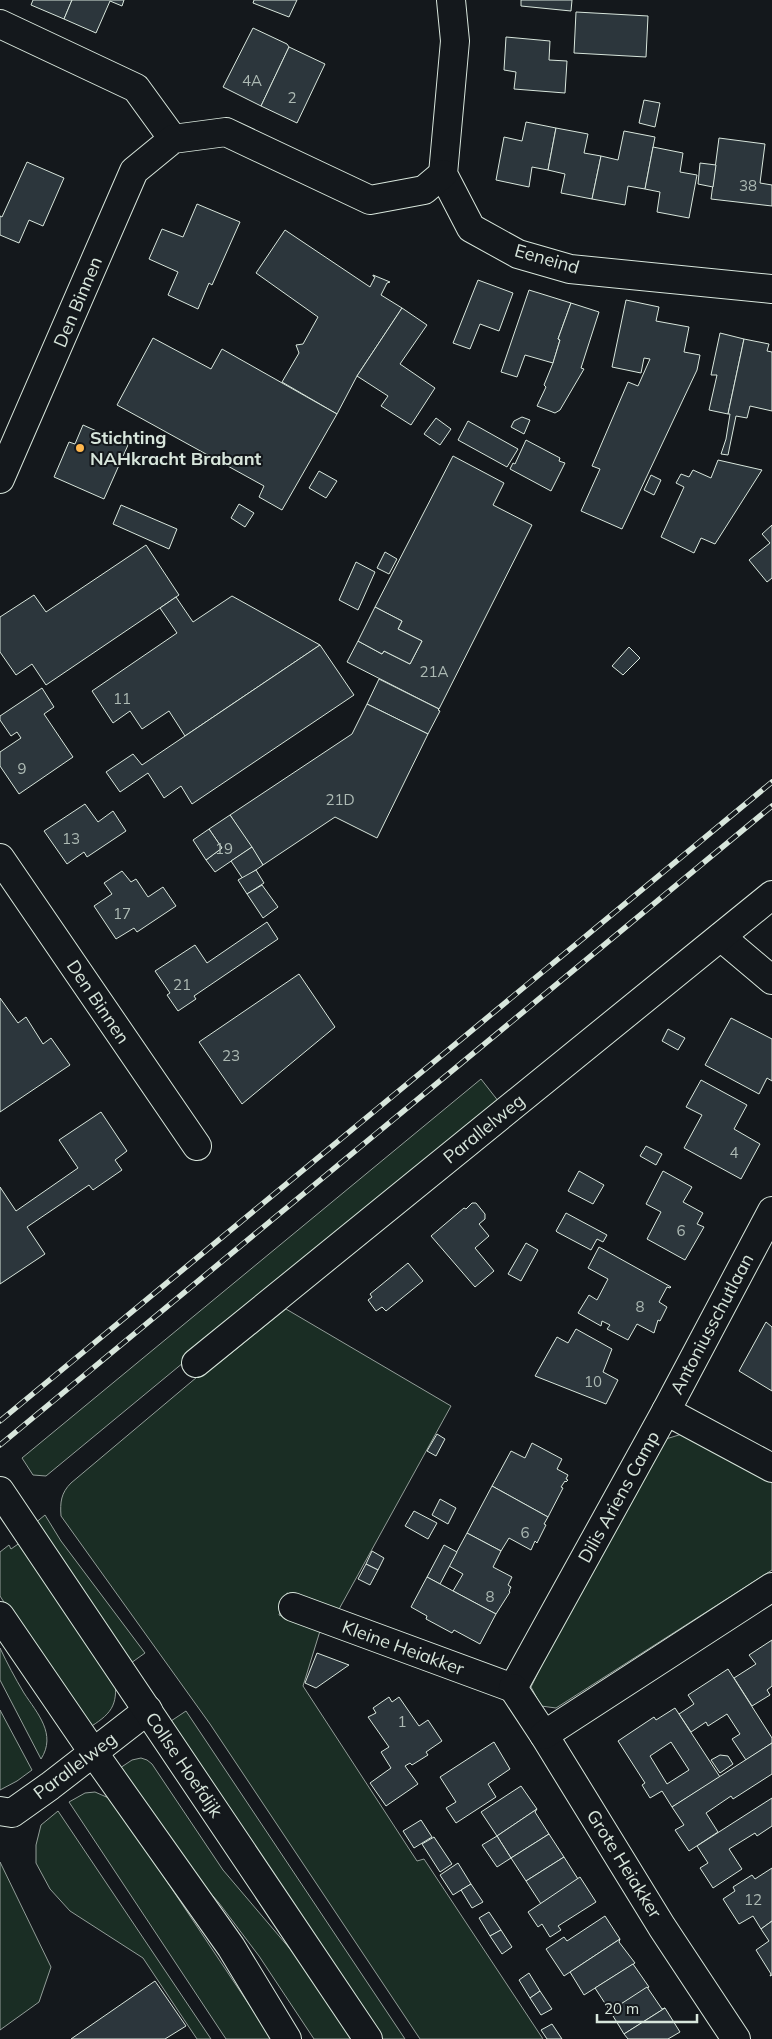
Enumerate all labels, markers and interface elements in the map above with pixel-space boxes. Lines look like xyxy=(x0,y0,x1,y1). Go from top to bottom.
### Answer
house number: 4A xyxy=(242,71,262,90)
house number: 2 xyxy=(287,88,297,107)
house number: 38 xyxy=(739,176,757,195)
street label: Eeneind xyxy=(512,238,582,279)
street label: Den Binnen xyxy=(48,253,107,351)
place label: Stichting NAHkracht Brabant xyxy=(90,426,262,470)
marker: Stichting NAHkracht Brabant xyxy=(74,442,86,454)
house number: 21A xyxy=(419,662,449,681)
house number: 11 xyxy=(113,689,131,708)
house number: 9 xyxy=(17,759,27,778)
house number: 21D xyxy=(325,790,355,809)
house number: 13 xyxy=(62,829,80,848)
house number: 19 xyxy=(215,839,233,858)
house number: 17 xyxy=(113,904,131,923)
street label: Den Binnen xyxy=(62,955,135,1048)
house number: 21 xyxy=(173,975,191,994)
house number: 23 xyxy=(222,1046,240,1065)
street label: Parallelweg xyxy=(438,1089,529,1168)
house number: 4 xyxy=(729,1143,739,1162)
house number: 6 xyxy=(676,1221,686,1240)
street label: Antoniusschutlaan xyxy=(665,1250,758,1398)
house number: 8 xyxy=(635,1297,645,1316)
house number: 10 xyxy=(584,1372,602,1391)
street label: Dilis Ariens Camp xyxy=(573,1427,664,1567)
house number: 6 xyxy=(520,1523,530,1542)
house number: 8 xyxy=(485,1587,495,1606)
street label: Kleine Heiakker xyxy=(339,1615,468,1680)
street label: Collse Hoefdijk xyxy=(141,1708,229,1822)
house number: 1 xyxy=(397,1712,407,1731)
street label: Parallelweg xyxy=(29,1727,121,1804)
street label: Grote Heiakker xyxy=(582,1805,667,1923)
house number: 12 xyxy=(744,1890,762,1909)
scale bar xyxy=(597,1992,697,2024)
text: 20 m xyxy=(604,1999,639,2018)

